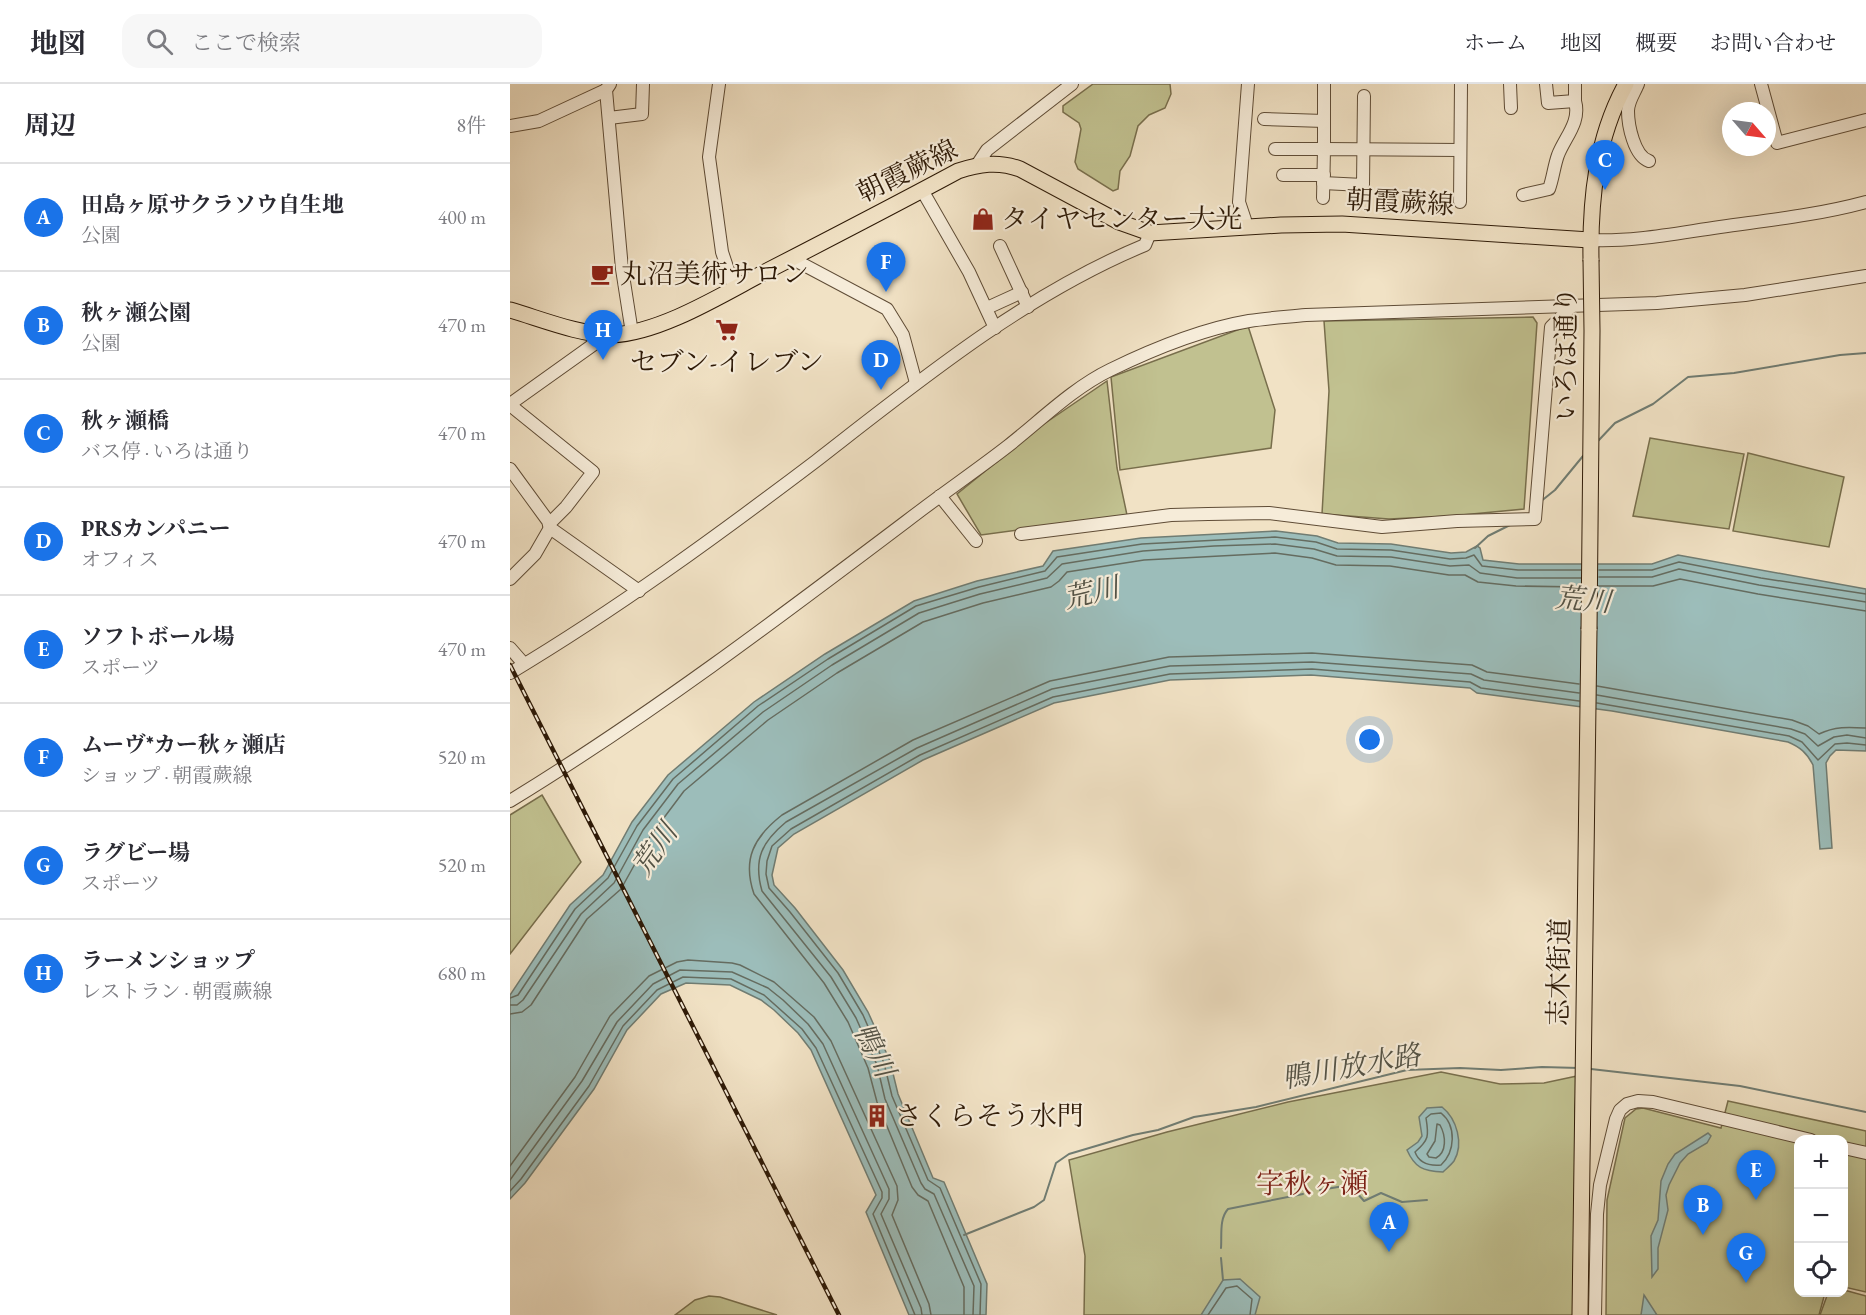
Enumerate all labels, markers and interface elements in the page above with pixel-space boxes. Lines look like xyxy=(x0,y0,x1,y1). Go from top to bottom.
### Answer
search box xyxy=(122,14,542,68)
text: 地図 xyxy=(30,25,86,61)
icon: search xyxy=(143,25,176,58)
text: ここで検索 xyxy=(191,28,301,57)
text: ホーム xyxy=(1464,29,1527,56)
text: 地図 xyxy=(1560,29,1602,56)
text: 概要 xyxy=(1635,29,1677,56)
text: お問い合わせ xyxy=(1710,29,1836,56)
north arrow xyxy=(1722,102,1776,156)
text: 周辺 xyxy=(24,108,76,142)
text: 8件 xyxy=(456,112,486,138)
street label: 朝霞蕨線 xyxy=(851,131,963,210)
pin: C xyxy=(1586,141,1624,190)
street label: 朝霞蕨線 xyxy=(1345,181,1455,222)
text: 田島ヶ原サクラソウ自生地 xyxy=(81,190,344,219)
place label: タイヤセンター大光 xyxy=(1001,201,1242,236)
text: A xyxy=(36,204,51,230)
text: 400 m xyxy=(438,204,486,230)
shop icon: タイヤセンター大光 xyxy=(970,206,996,232)
text: 公園 xyxy=(81,222,121,248)
pin: F xyxy=(866,242,905,292)
place label: 丸沼美術サロン xyxy=(620,256,809,291)
cafe icon: 丸沼美術サロン xyxy=(589,261,615,287)
street label: いろは通り xyxy=(1548,287,1583,422)
text: 秋ヶ瀬公園 xyxy=(81,298,191,327)
pin: H xyxy=(584,310,622,360)
text: B xyxy=(37,312,50,338)
text: 470 m xyxy=(438,312,486,338)
supermarket icon: セブン-イレブン xyxy=(714,317,740,343)
text: 公園 xyxy=(81,330,121,356)
pin: D xyxy=(862,340,901,390)
place label: セブン-イレブン xyxy=(630,344,824,379)
text: 秋ヶ瀬橋 xyxy=(81,406,169,435)
text: C xyxy=(36,420,51,446)
text: 470 m xyxy=(438,420,486,446)
text: バス停 · いろは通り xyxy=(81,438,253,464)
text: PRSカンパニー xyxy=(81,514,230,543)
text: D xyxy=(36,528,51,554)
text: 470 m xyxy=(438,528,486,554)
text: オフィス xyxy=(81,546,159,572)
water label: 荒川 xyxy=(1060,567,1125,616)
water label: 荒川 xyxy=(1554,579,1615,620)
text: ソフトボール場 xyxy=(81,622,235,651)
text: E xyxy=(38,636,49,662)
text: 470 m xyxy=(438,636,486,662)
text: スポーツ xyxy=(81,654,160,680)
your location xyxy=(1355,725,1384,754)
text: ムーヴ*カー秋ヶ瀬店 xyxy=(81,730,286,759)
text: F xyxy=(38,744,49,770)
text: 520 m xyxy=(438,744,486,770)
text: ショップ · 朝霞蕨線 xyxy=(81,762,253,788)
water label: 荒川 xyxy=(623,813,687,882)
text: ラグビー場 xyxy=(81,838,190,867)
text: G xyxy=(36,852,51,878)
text: 520 m xyxy=(438,852,486,878)
text: スポーツ xyxy=(81,870,160,896)
street label: 志木街道 xyxy=(1540,918,1577,1026)
text: ラーメンショップ xyxy=(81,946,255,975)
text: H xyxy=(35,960,52,986)
text: 680 m xyxy=(438,960,486,986)
text: レストラン · 朝霞蕨線 xyxy=(81,978,272,1004)
water label: 鴨川 xyxy=(846,1017,905,1086)
water label: 鴨川放水路 xyxy=(1279,1036,1425,1096)
place label: さくらそう水門 xyxy=(895,1098,1084,1133)
building icon: さくらそう水門 xyxy=(864,1103,890,1129)
map controls xyxy=(1794,1135,1848,1297)
button: + xyxy=(1794,1135,1848,1189)
pin: E xyxy=(1736,1150,1776,1200)
district label: 字秋ヶ瀬 xyxy=(1256,1165,1368,1201)
pin: B xyxy=(1684,1186,1722,1235)
button: − xyxy=(1794,1189,1848,1243)
pin: A xyxy=(1370,1202,1408,1252)
pin: G xyxy=(1726,1234,1766,1283)
button: locate xyxy=(1794,1243,1848,1297)

